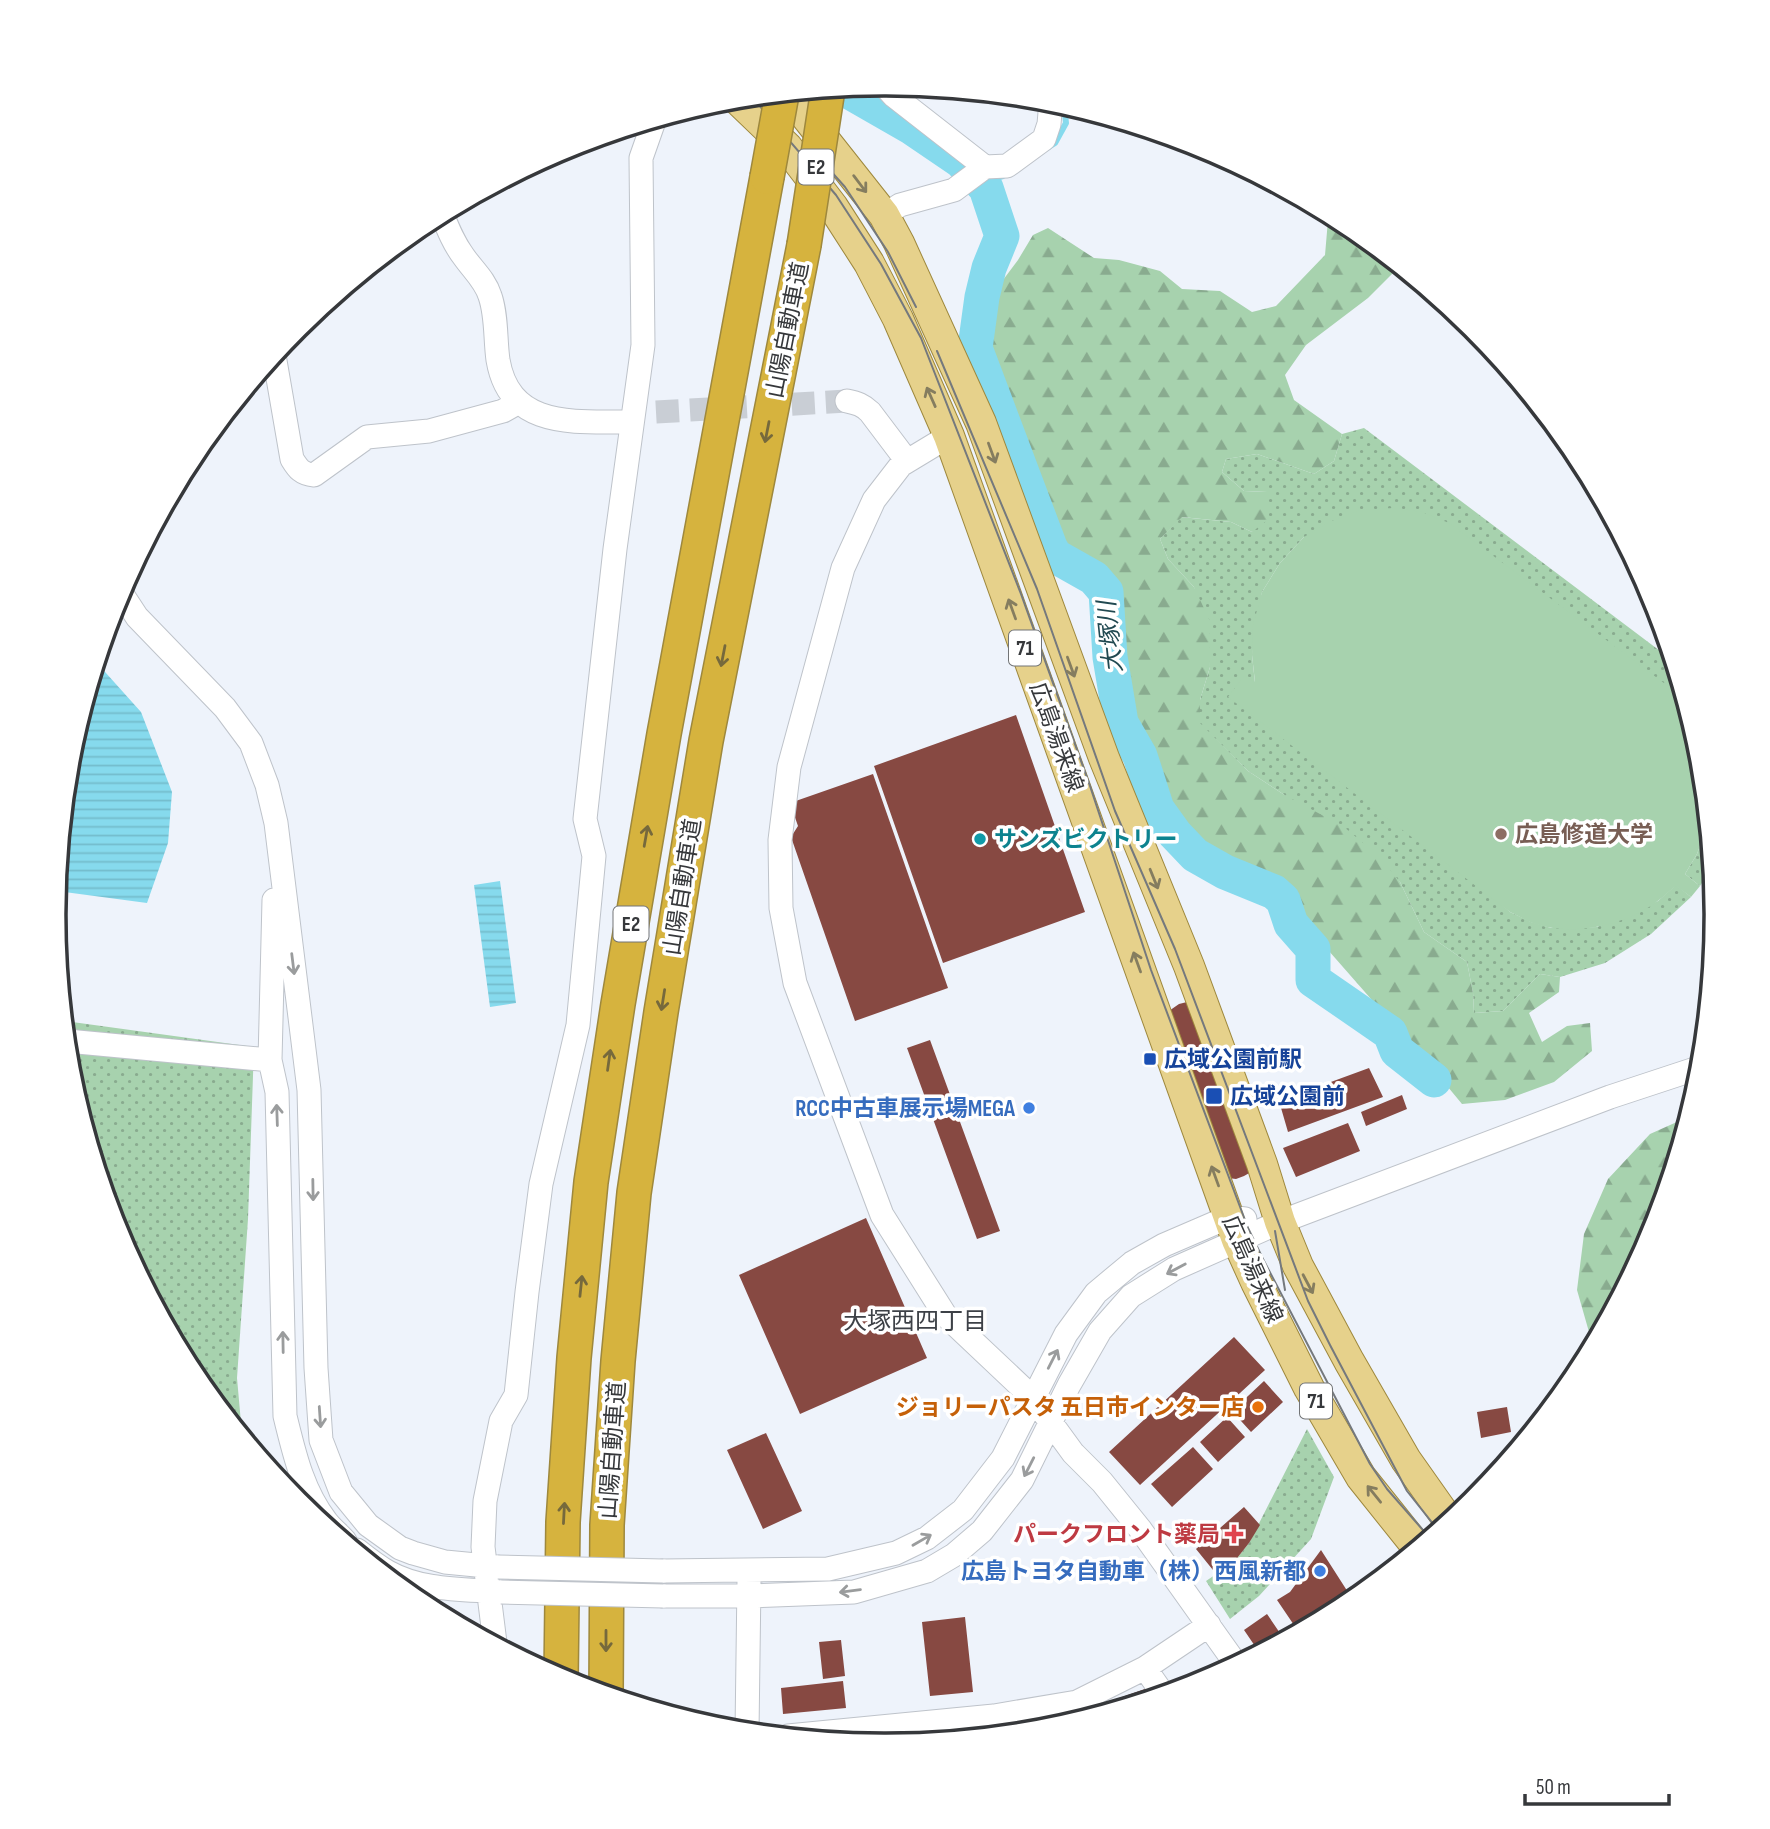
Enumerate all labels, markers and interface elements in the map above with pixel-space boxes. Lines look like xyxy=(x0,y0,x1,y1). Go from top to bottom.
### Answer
road number: E2 xyxy=(798,150,834,184)
one-way arrow xyxy=(853,174,868,193)
street label: 山陽自動車道 xyxy=(761,260,815,401)
one-way arrow xyxy=(924,386,937,408)
one-way arrow xyxy=(759,420,773,443)
one-way arrow xyxy=(987,442,999,464)
water label: 大塚川 xyxy=(1092,597,1129,674)
one-way arrow xyxy=(1004,599,1017,621)
road number: 71 xyxy=(1009,630,1041,666)
one-way arrow xyxy=(716,644,729,667)
one-way arrow xyxy=(1065,655,1078,677)
street label: 広島湯来線 xyxy=(1023,679,1089,796)
street label: 山陽自動車道 xyxy=(658,817,708,957)
place label: 広島修道大学 xyxy=(1515,821,1653,849)
one-way arrow xyxy=(640,825,653,848)
place label: サンズビクトリー xyxy=(994,826,1178,854)
marker: 広島修道大学 xyxy=(1493,826,1509,842)
marker: サンズビクトリー xyxy=(972,831,988,847)
one-way arrow xyxy=(1148,867,1161,889)
road number: E2 xyxy=(614,906,648,942)
one-way arrow xyxy=(287,952,300,974)
one-way arrow xyxy=(1130,952,1142,974)
one-way arrow xyxy=(656,988,669,1011)
place label: 広域公園前駅 xyxy=(1164,1046,1302,1074)
one-way arrow xyxy=(603,1049,616,1072)
marker: 広域公園前駅 xyxy=(1142,1051,1158,1067)
place label: 広域公園前 xyxy=(1230,1083,1345,1111)
marker: 広域公園前 xyxy=(1204,1086,1224,1106)
place label: RCC中古車展示場MEGA xyxy=(795,1095,1016,1123)
marker: RCC中古車展示場MEGA xyxy=(1021,1100,1037,1116)
one-way arrow xyxy=(271,1104,284,1127)
one-way arrow xyxy=(1208,1165,1220,1187)
one-way arrow xyxy=(306,1178,319,1201)
street label: 広島湯来線 xyxy=(1216,1211,1288,1328)
one-way arrow xyxy=(1166,1262,1186,1276)
one-way arrow xyxy=(1302,1273,1315,1294)
one-way arrow xyxy=(575,1275,588,1298)
district label: 大塚西四丁目 xyxy=(843,1307,987,1336)
one-way arrow xyxy=(276,1331,290,1354)
one-way arrow xyxy=(1047,1349,1060,1370)
street label: 山陽自動車道 xyxy=(594,1380,632,1520)
road number: 71 xyxy=(1300,1384,1332,1418)
place label: ジョリーパスタ 五日市インター店 xyxy=(896,1394,1244,1422)
marker: ジョリーパスタ 五日市インター店 xyxy=(1250,1399,1266,1415)
one-way arrow xyxy=(314,1406,327,1428)
one-way arrow xyxy=(1021,1456,1035,1476)
one-way arrow xyxy=(1367,1486,1382,1504)
one-way arrow xyxy=(558,1502,571,1525)
place label: パークフロント薬局 xyxy=(1013,1521,1220,1549)
marker: パークフロント薬局 xyxy=(1226,1526,1242,1542)
one-way arrow xyxy=(911,1533,931,1547)
place label: 広島トヨタ自動車（株）西風新都 xyxy=(961,1558,1306,1586)
marker: 広島トヨタ自動車（株）西風新都 xyxy=(1312,1563,1328,1579)
one-way arrow xyxy=(839,1584,862,1597)
one-way arrow xyxy=(599,1629,613,1652)
scale bar xyxy=(1525,1762,1668,1806)
text: 50 m xyxy=(1536,1775,1571,1800)

